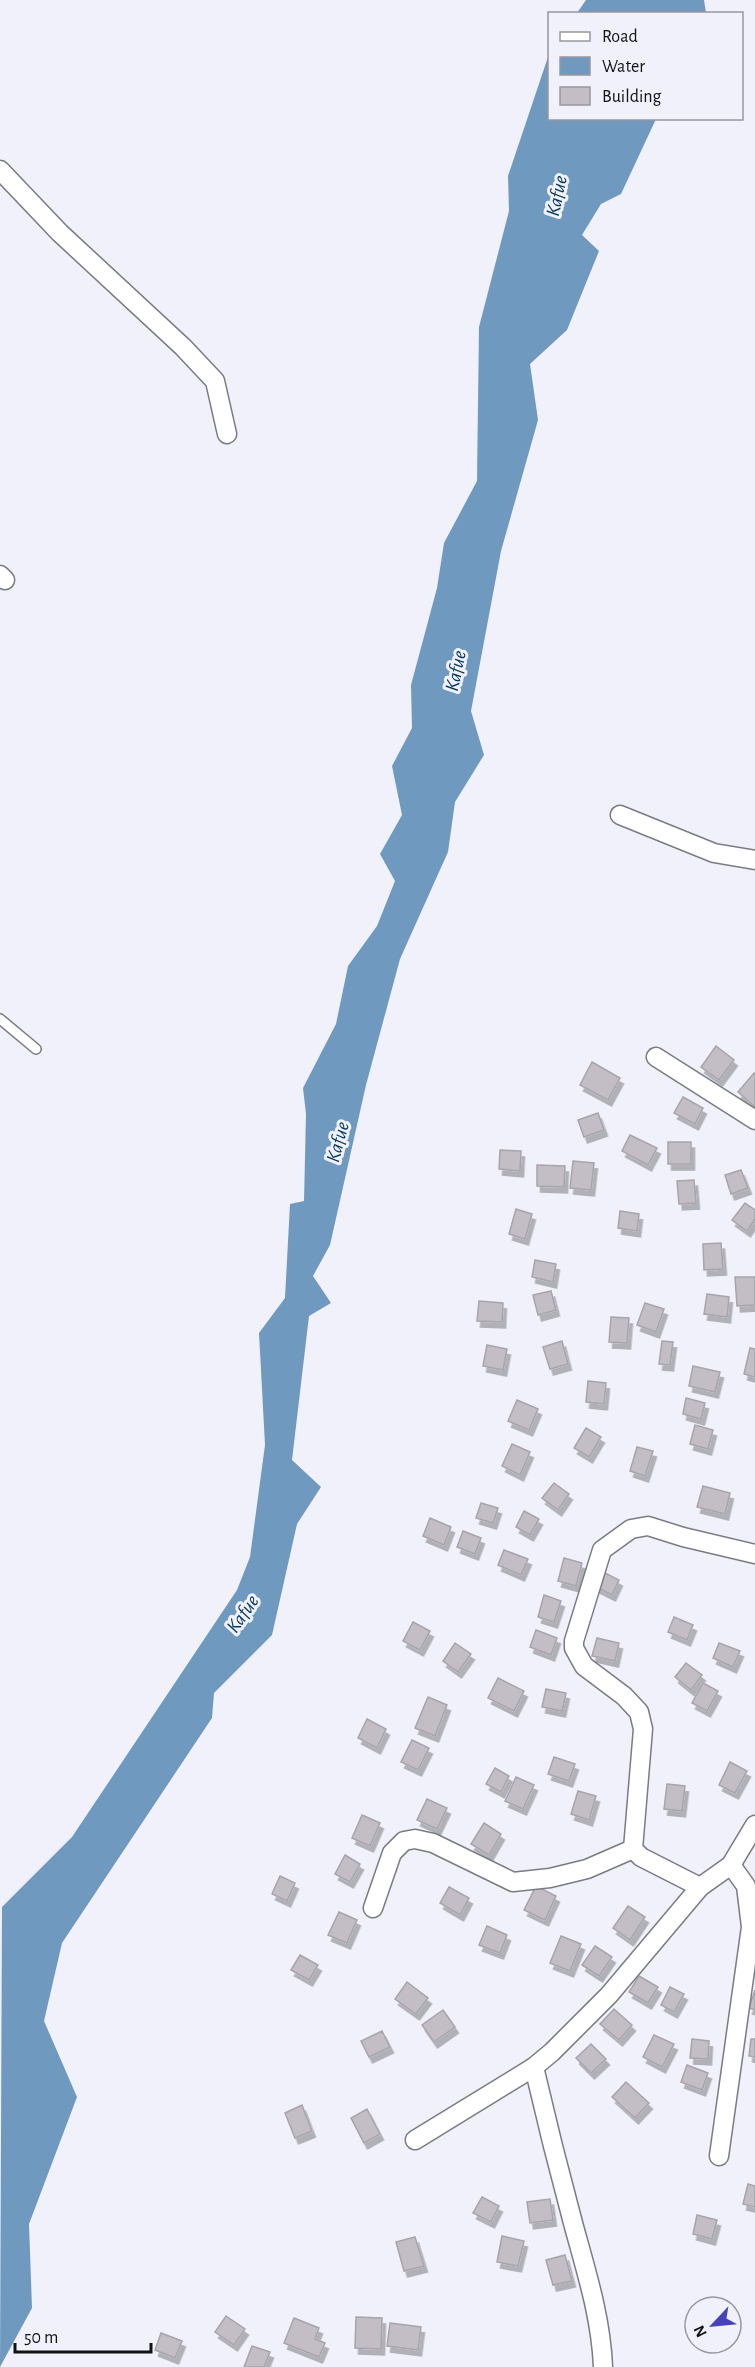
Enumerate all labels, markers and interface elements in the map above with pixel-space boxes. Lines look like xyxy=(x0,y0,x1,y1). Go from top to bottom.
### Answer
legend xyxy=(548,12,743,120)
text: Road xyxy=(602,28,638,46)
text: Water xyxy=(602,58,645,76)
text: Building xyxy=(602,88,662,106)
water label: Kafue xyxy=(543,173,571,218)
water label: Kafue xyxy=(442,648,470,693)
water label: Kafue xyxy=(323,1119,353,1164)
water label: Kafue xyxy=(223,1591,263,1637)
north arrow xyxy=(683,2295,743,2355)
scale bar xyxy=(15,2316,152,2354)
text: N xyxy=(691,2323,710,2340)
text: 50 m xyxy=(24,2329,58,2347)

